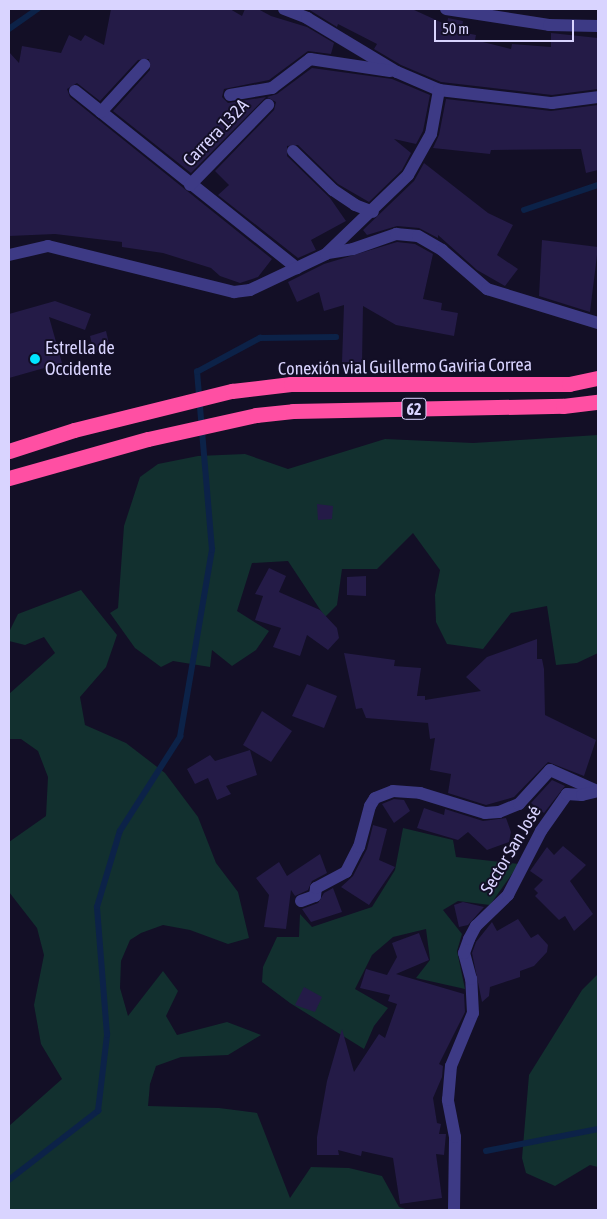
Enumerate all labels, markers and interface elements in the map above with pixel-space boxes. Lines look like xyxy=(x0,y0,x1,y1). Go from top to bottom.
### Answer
scale bar xyxy=(437,10,577,42)
text: 50 m xyxy=(442,20,469,37)
street label: Carrera 132A xyxy=(179,95,253,171)
place label: Estrella de Occidente xyxy=(45,338,115,380)
marker: Estrella de Occidente xyxy=(29,353,41,365)
street label: Conexión vial Guillermo Gaviria Correa xyxy=(278,354,532,380)
road number: 62 xyxy=(400,396,428,422)
street label: Sector San José xyxy=(476,802,546,898)

